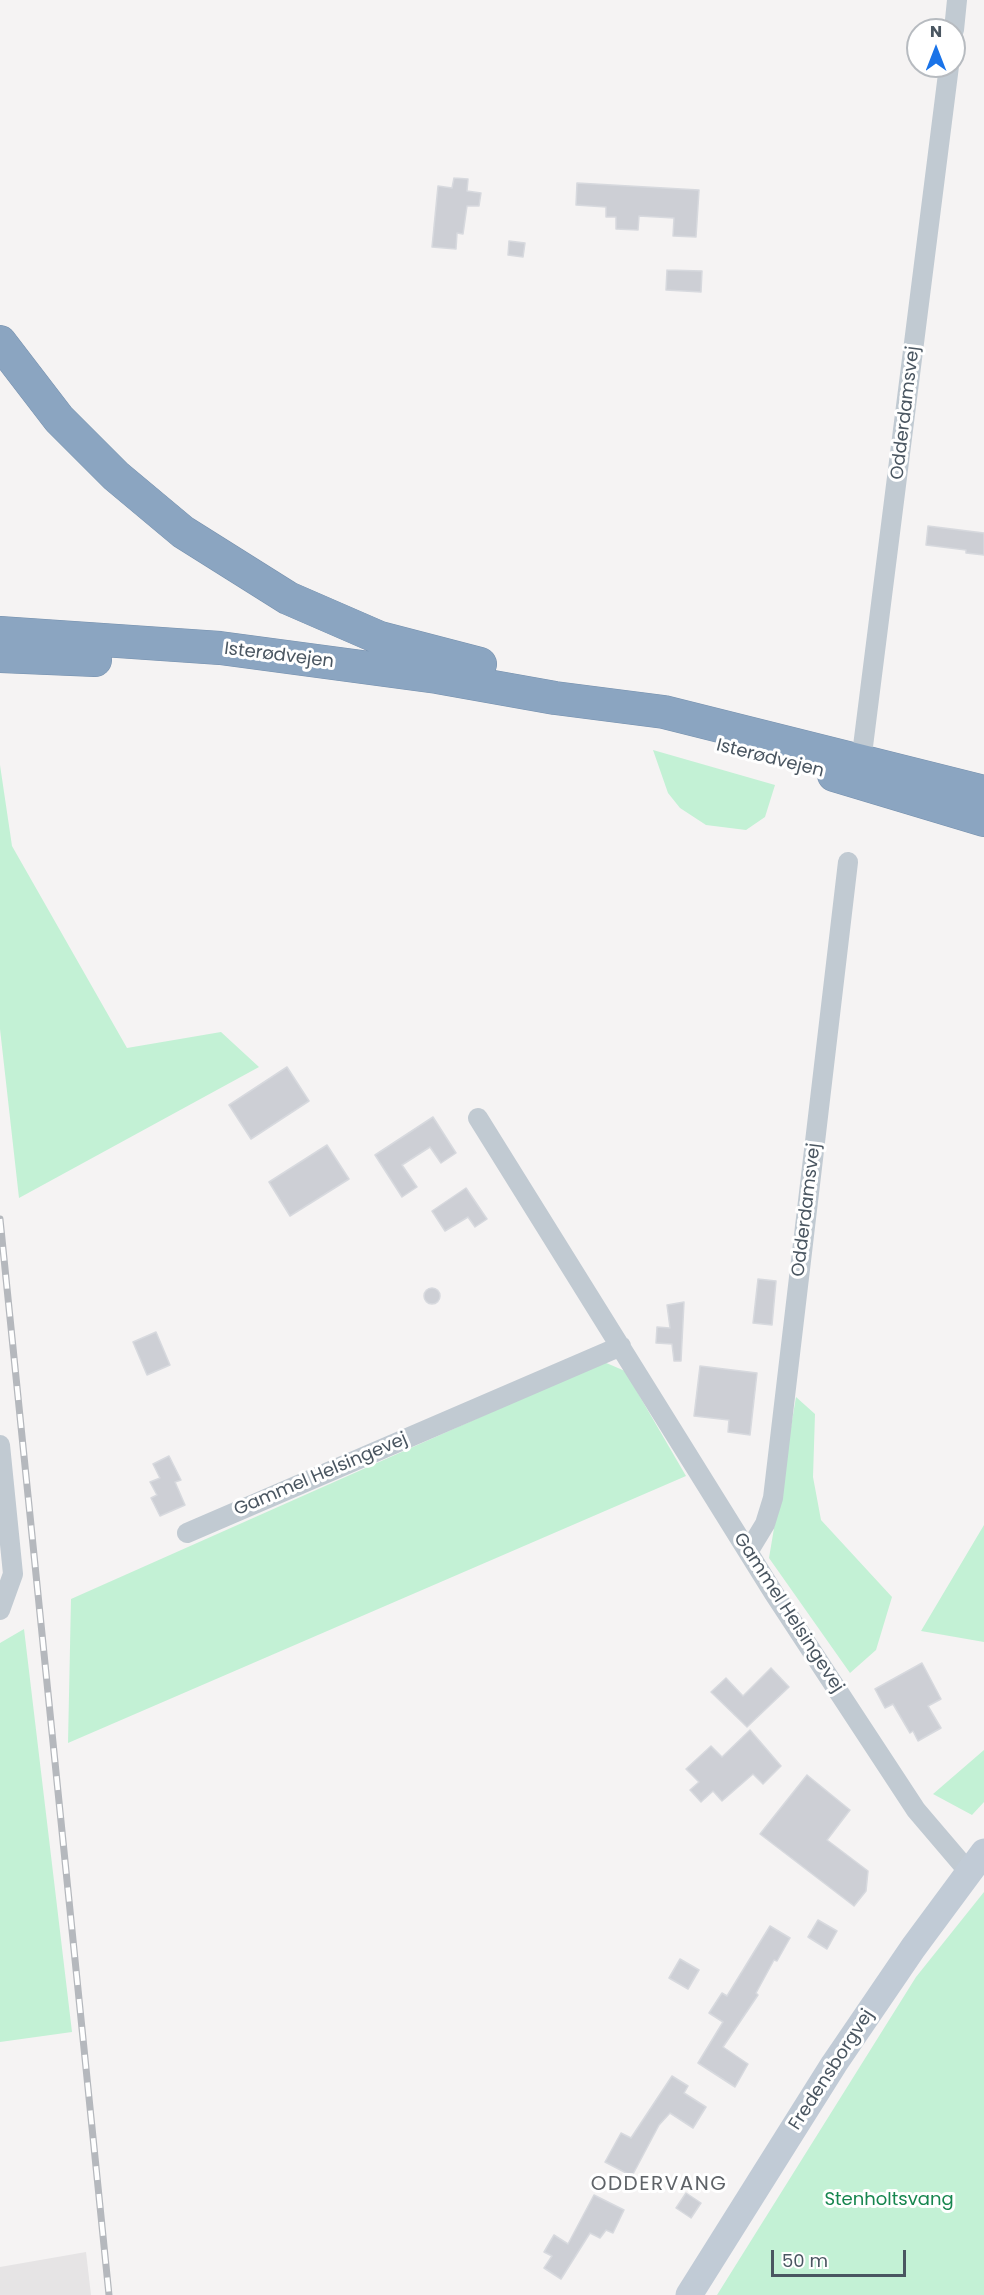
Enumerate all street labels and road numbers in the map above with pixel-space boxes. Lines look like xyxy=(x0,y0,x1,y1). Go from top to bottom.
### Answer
street label: Odderdamsvej xyxy=(887,345,925,481)
street label: Isterødvejen xyxy=(223,639,335,673)
street label: Isterødvejen xyxy=(714,735,826,783)
street label: Odderdamsvej xyxy=(788,1142,826,1278)
street label: Gammel Helsingevej xyxy=(231,1429,411,1521)
street label: Gammel Helsingevej xyxy=(728,1529,848,1697)
street label: Fredensborgvej xyxy=(785,2006,879,2134)

